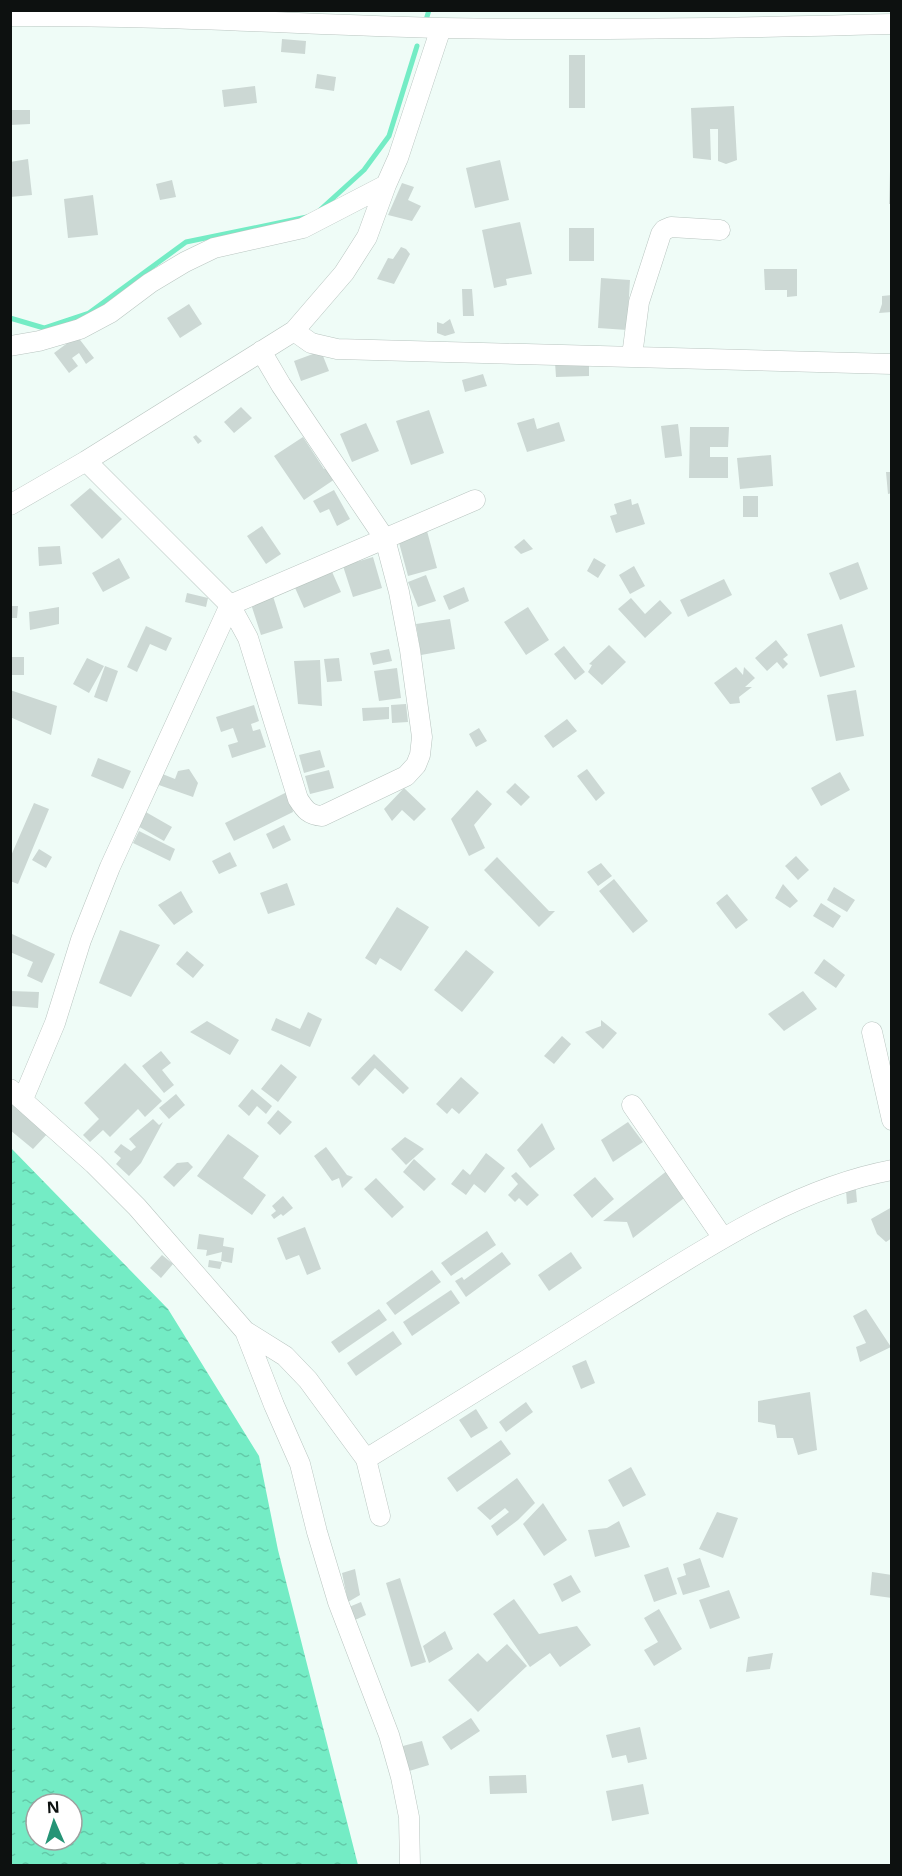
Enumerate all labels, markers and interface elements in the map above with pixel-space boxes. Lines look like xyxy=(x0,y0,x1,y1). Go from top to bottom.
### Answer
north arrow xyxy=(24,1792,84,1852)
text: N xyxy=(46,1796,60,1818)

